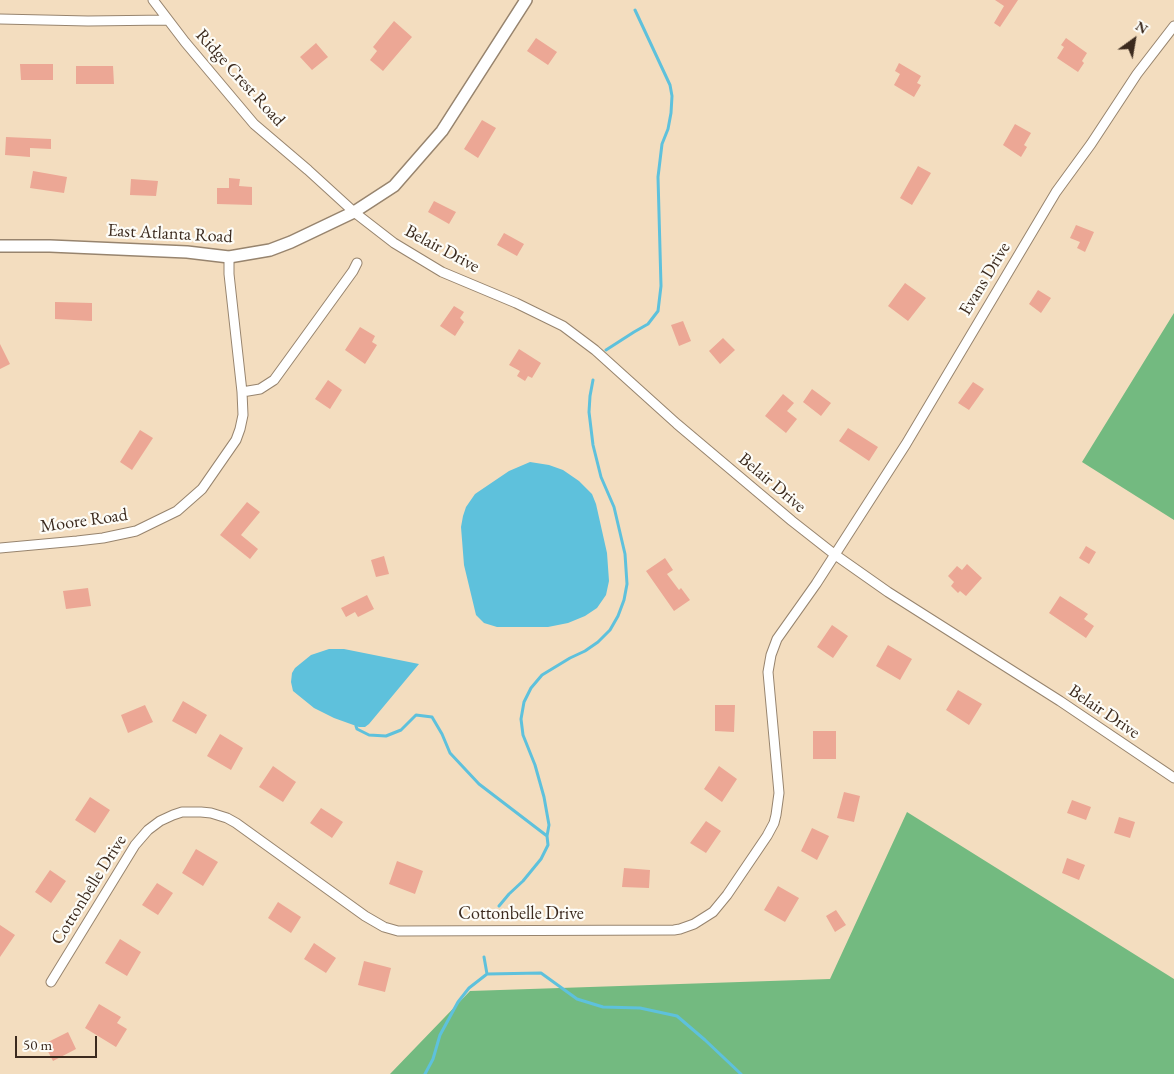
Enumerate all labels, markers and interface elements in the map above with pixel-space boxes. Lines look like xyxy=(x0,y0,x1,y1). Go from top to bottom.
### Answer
north arrow xyxy=(1109,15,1159,65)
text: N xyxy=(1132,17,1152,38)
street label: Ridge Crest Road xyxy=(191,25,289,131)
street label: East Atlanta Road xyxy=(107,220,233,248)
street label: Belair Drive xyxy=(401,220,483,278)
street label: Evans Drive xyxy=(955,238,1015,320)
street label: Belair Drive xyxy=(734,449,810,517)
street label: Moore Road xyxy=(39,504,129,538)
street label: Belair Drive xyxy=(1064,680,1144,744)
street label: Cottonbelle Drive xyxy=(47,831,131,949)
street label: Cottonbelle Drive xyxy=(458,903,584,925)
scale bar xyxy=(18,1026,100,1058)
text: 50 m xyxy=(23,1035,52,1054)

